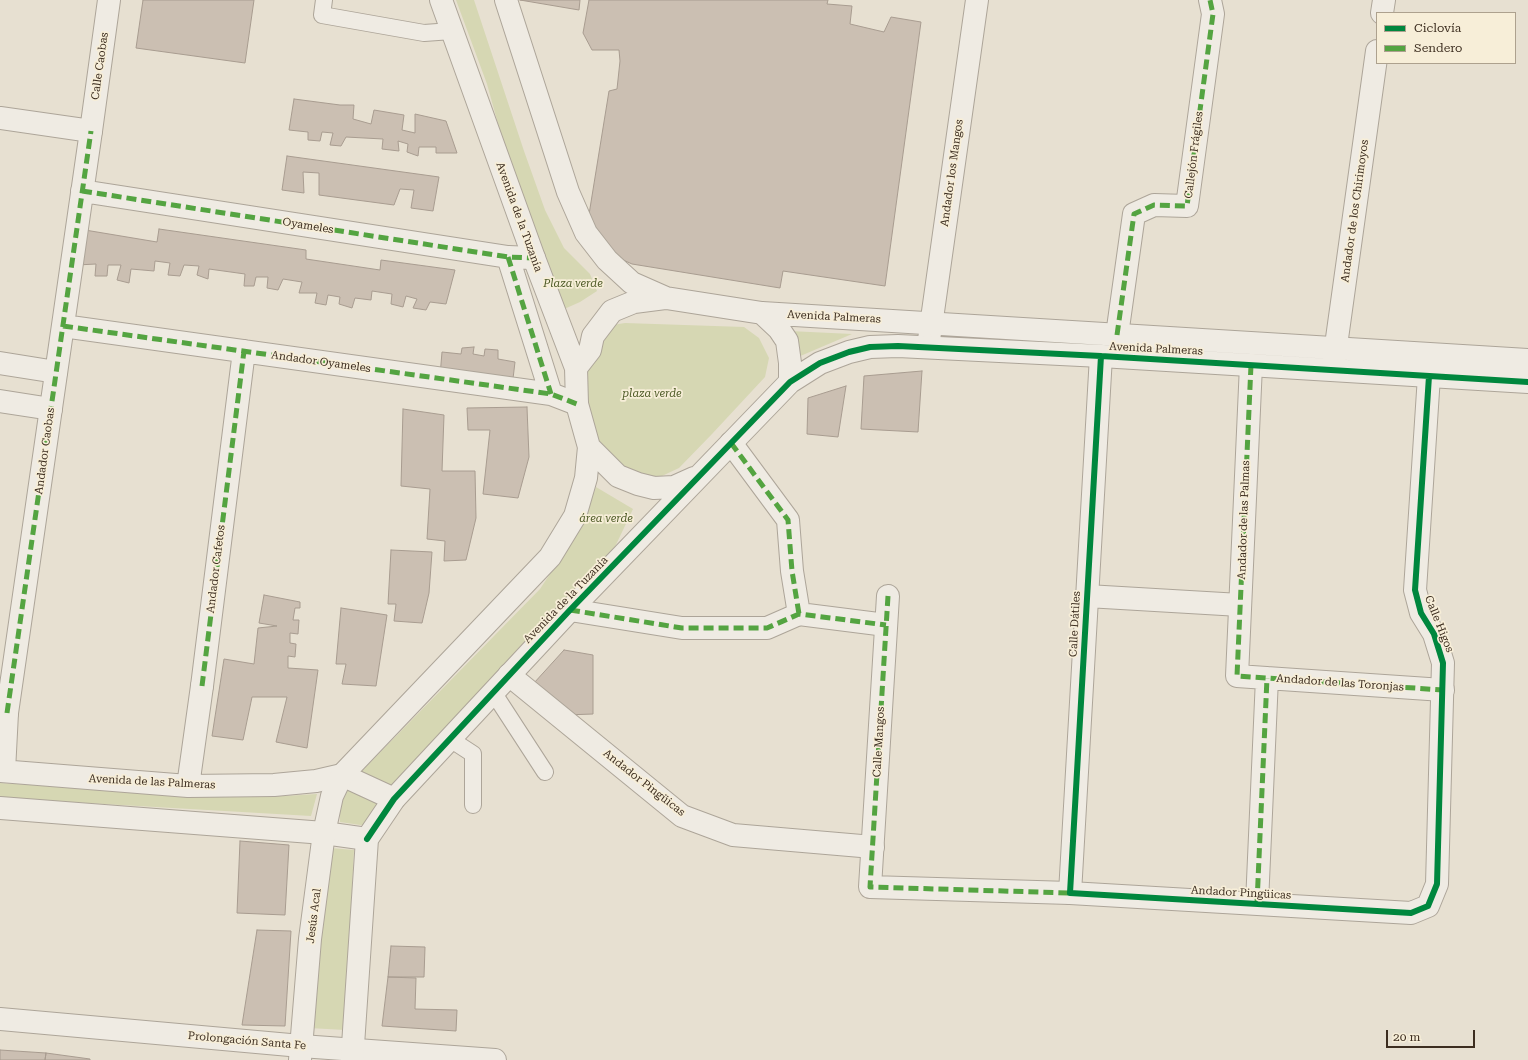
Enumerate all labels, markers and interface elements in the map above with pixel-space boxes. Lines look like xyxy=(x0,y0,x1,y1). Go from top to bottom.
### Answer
legend xyxy=(1376,12,1516,64)
text: Ciclovía xyxy=(1414,21,1461,35)
street label: Calle Caobas xyxy=(89,31,111,101)
text: Sendero xyxy=(1414,41,1462,55)
street label: Callejón Frágiles xyxy=(1182,111,1206,199)
street label: Andador los Mangos xyxy=(938,118,966,228)
street label: Andador de los Chirimoyos xyxy=(1338,139,1372,283)
street label: Avenida de la Tuzanía xyxy=(493,160,545,274)
street label: Oyameles xyxy=(281,215,335,237)
park label: Plaza verde xyxy=(543,277,603,291)
street label: Avenida Palmeras xyxy=(787,308,881,326)
street label: Avenida Palmeras xyxy=(1109,340,1203,358)
street label: Andador Oyameles xyxy=(270,348,372,376)
park label: plaza verde xyxy=(622,387,682,401)
street label: Andador Caobas xyxy=(32,407,58,495)
street label: Andador de las Palmas xyxy=(1235,460,1253,580)
park label: área verde xyxy=(579,512,633,526)
street label: Andador Cafetos xyxy=(204,524,228,614)
street label: Avenida de la Tuzanía xyxy=(521,554,611,646)
street label: Calle Dátiles xyxy=(1067,591,1083,657)
street label: Calle Higos xyxy=(1422,594,1456,654)
street label: Andador de las Toronjas xyxy=(1276,672,1404,694)
street label: Calle Mangos xyxy=(871,706,887,778)
street label: Andador Pingüicas xyxy=(600,747,688,819)
street label: Avenida de las Palmeras xyxy=(88,772,216,792)
street label: Andador Pingüicas xyxy=(1190,884,1292,902)
street label: Jesús Acal xyxy=(304,888,324,944)
scale bar xyxy=(1388,1022,1477,1048)
street label: Prolongación Santa Fe xyxy=(187,1029,307,1053)
text: 20 m xyxy=(1393,1030,1420,1044)

